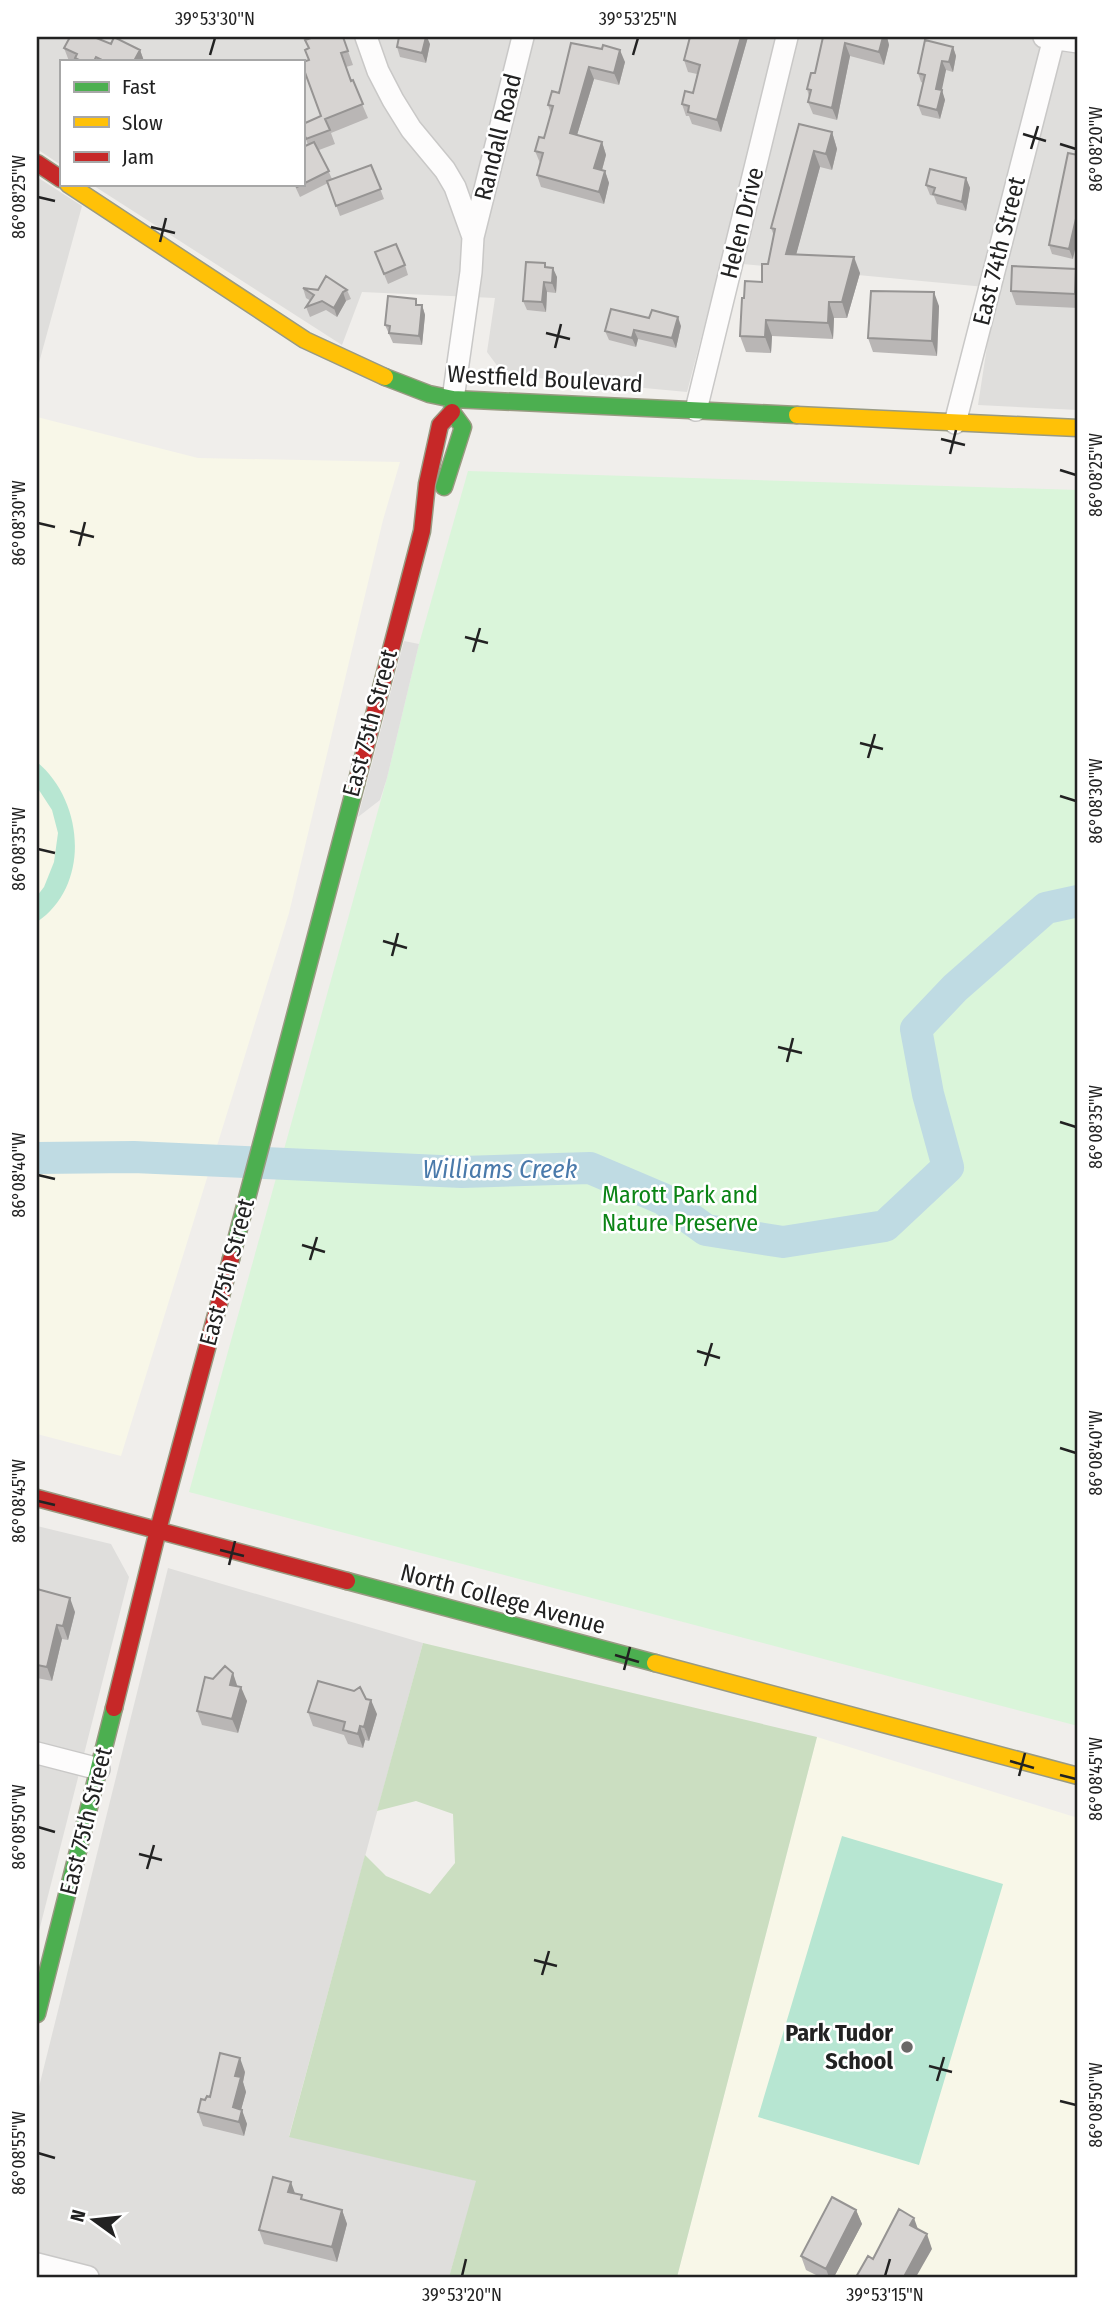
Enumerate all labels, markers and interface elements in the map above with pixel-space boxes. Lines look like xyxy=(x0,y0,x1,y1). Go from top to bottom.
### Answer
text: 39°53'30"N xyxy=(175,8,255,30)
text: 39°53'25"N xyxy=(599,8,677,30)
legend xyxy=(60,60,304,186)
street label: Randall Road xyxy=(469,71,527,203)
text: Fast xyxy=(122,74,156,100)
text: 86°08'20"W xyxy=(1085,106,1107,192)
text: Slow xyxy=(122,110,163,136)
text: Jam xyxy=(122,144,154,170)
text: 86°08'25"W xyxy=(8,155,30,239)
street label: Helen Drive xyxy=(715,165,769,281)
street label: East 74th Street xyxy=(967,174,1031,328)
street label: Westfield Boulevard xyxy=(447,360,643,398)
text: 86°08'25"W xyxy=(1085,433,1107,517)
text: 86°08'30"W xyxy=(8,480,30,566)
street label: East 75th Street xyxy=(337,646,403,800)
text: 86°08'30"W xyxy=(1085,758,1107,844)
text: 86°08'35"W xyxy=(8,806,30,891)
text: 86°08'35"W xyxy=(1085,1084,1107,1169)
text: 86°08'40"W xyxy=(8,1132,30,1218)
water label: Williams Creek xyxy=(423,1154,578,1185)
park label: Marott Park and Nature Preserve xyxy=(602,1181,758,1237)
street label: East 75th Street xyxy=(194,1195,260,1349)
text: 86°08'40"W xyxy=(1085,1410,1107,1496)
text: 86°08'45"W xyxy=(8,1459,30,1543)
street label: North College Avenue xyxy=(397,1558,609,1640)
text: 86°08'45"W xyxy=(1085,1737,1107,1821)
street label: East 75th Street xyxy=(54,1744,118,1898)
text: 86°08'50"W xyxy=(8,1784,30,1870)
place label: Park Tudor School xyxy=(785,2019,893,2075)
marker: Park Tudor School xyxy=(899,2039,915,2055)
text: 86°08'50"W xyxy=(1085,2062,1107,2148)
text: 86°08'55"W xyxy=(8,2110,30,2195)
north arrow xyxy=(60,2184,130,2254)
text: N xyxy=(65,2207,91,2224)
text: 39°53'20"N xyxy=(422,2284,502,2306)
text: 39°53'15"N xyxy=(846,2284,924,2306)

